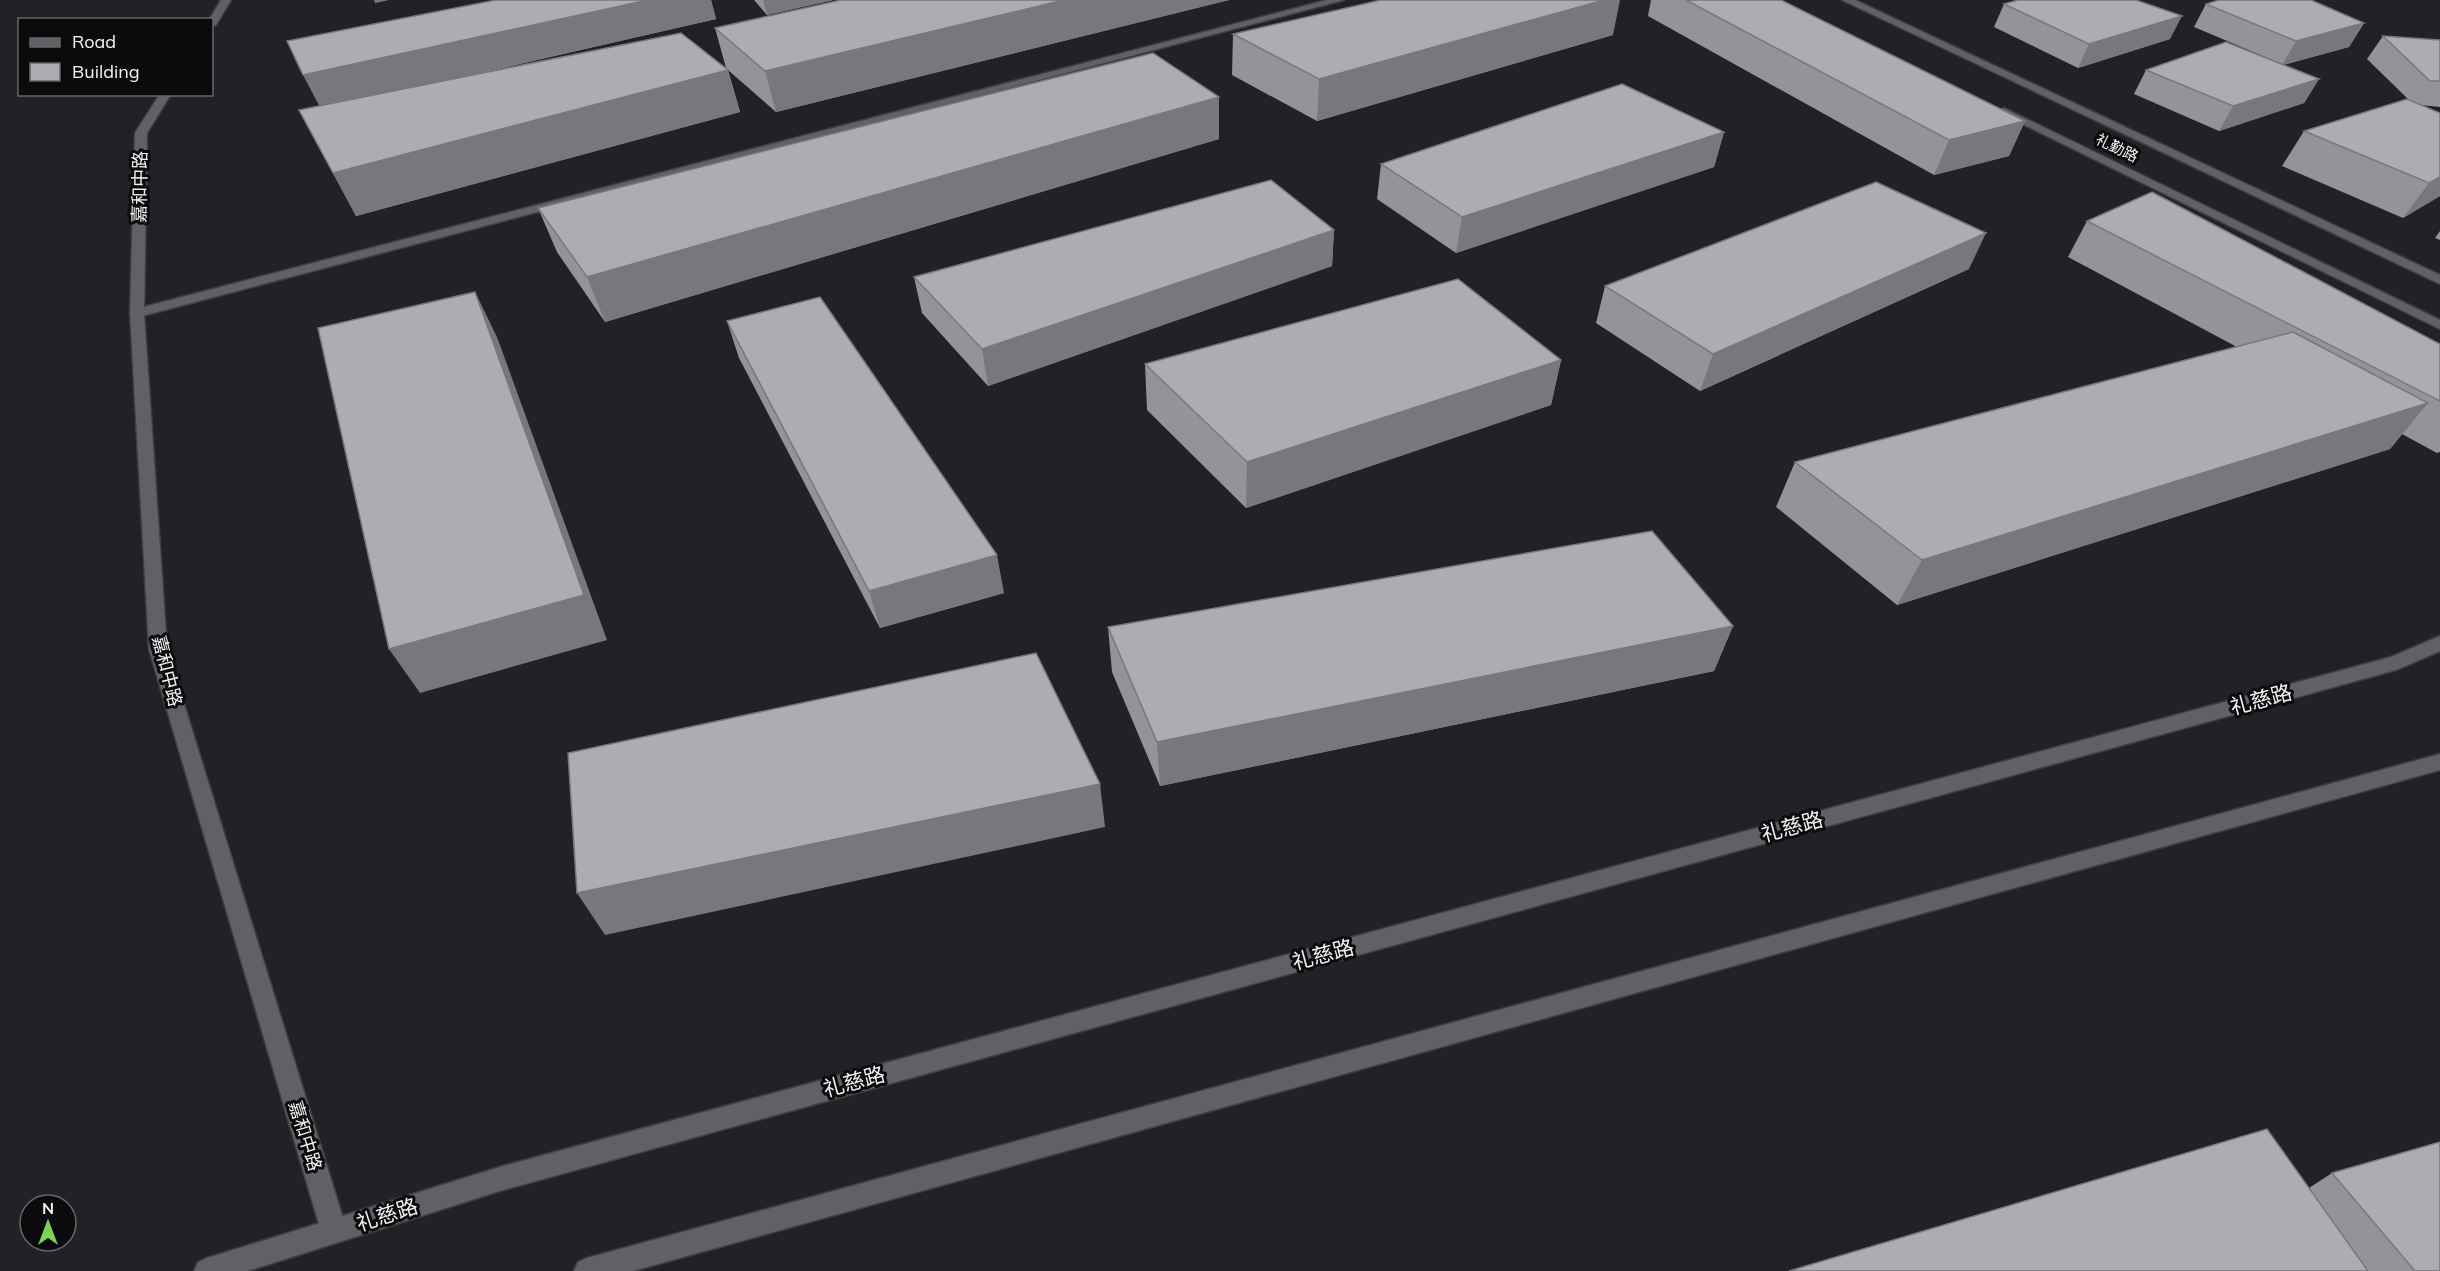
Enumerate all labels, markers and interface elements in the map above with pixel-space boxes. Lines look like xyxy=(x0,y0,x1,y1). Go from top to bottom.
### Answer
legend xyxy=(18,18,213,96)
text: Road xyxy=(72,30,116,53)
text: Building xyxy=(72,60,140,83)
street label: 礼勤路 xyxy=(2093,129,2142,166)
street label: 嘉和中路 xyxy=(127,151,152,223)
street label: 嘉和中路 xyxy=(148,633,187,709)
street label: 礼慈路 xyxy=(2227,678,2295,720)
street label: 礼慈路 xyxy=(1758,805,1826,847)
street label: 礼慈路 xyxy=(1289,933,1357,975)
street label: 礼慈路 xyxy=(820,1060,888,1102)
street label: 嘉和中路 xyxy=(284,1098,327,1174)
street label: 礼慈路 xyxy=(353,1192,421,1236)
north arrow xyxy=(18,1193,78,1253)
text: N xyxy=(42,1198,54,1218)

